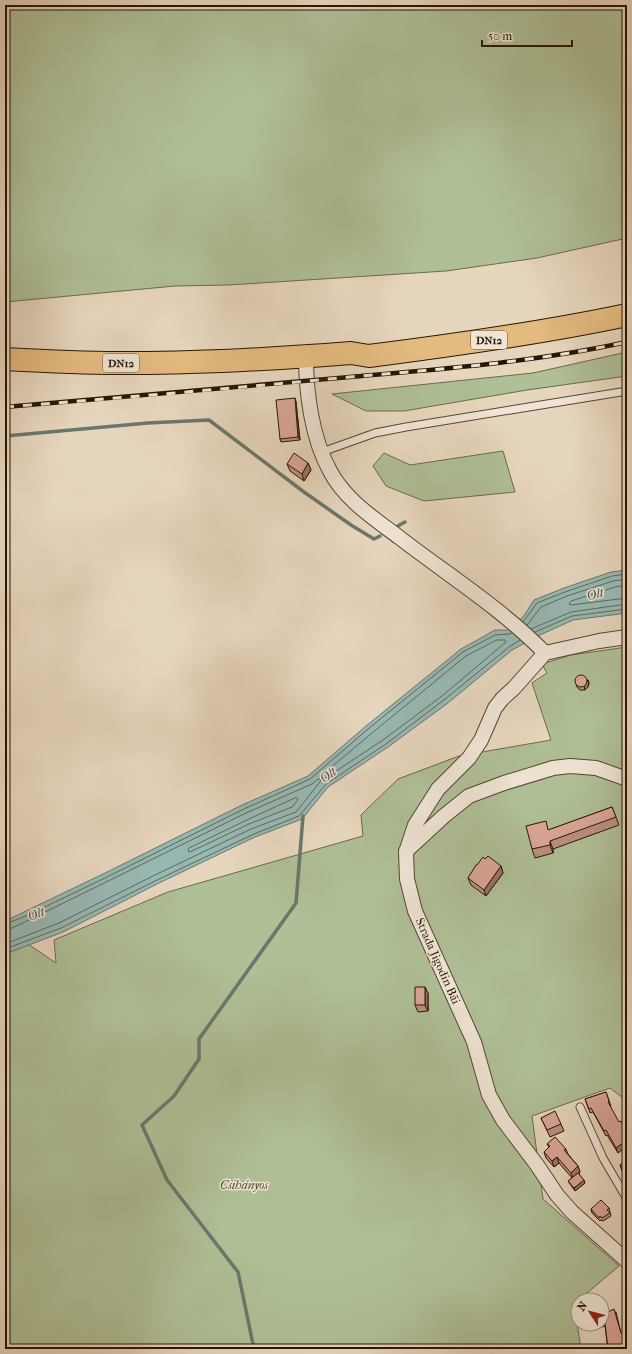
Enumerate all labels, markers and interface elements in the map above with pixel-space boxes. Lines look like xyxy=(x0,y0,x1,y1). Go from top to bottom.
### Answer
scale bar xyxy=(482,22,572,48)
text: 50 m xyxy=(488,29,512,43)
road number: DN12 xyxy=(471,331,507,349)
road number: DN12 xyxy=(103,354,139,372)
water label: Olt xyxy=(585,584,606,604)
water label: Olt xyxy=(317,763,340,786)
water label: Olt xyxy=(25,903,48,924)
street label: Strada Jigodin Băi xyxy=(413,916,463,1007)
park label: Csihányos xyxy=(220,1178,268,1192)
north arrow xyxy=(570,1292,610,1332)
text: N xyxy=(575,1299,590,1314)

